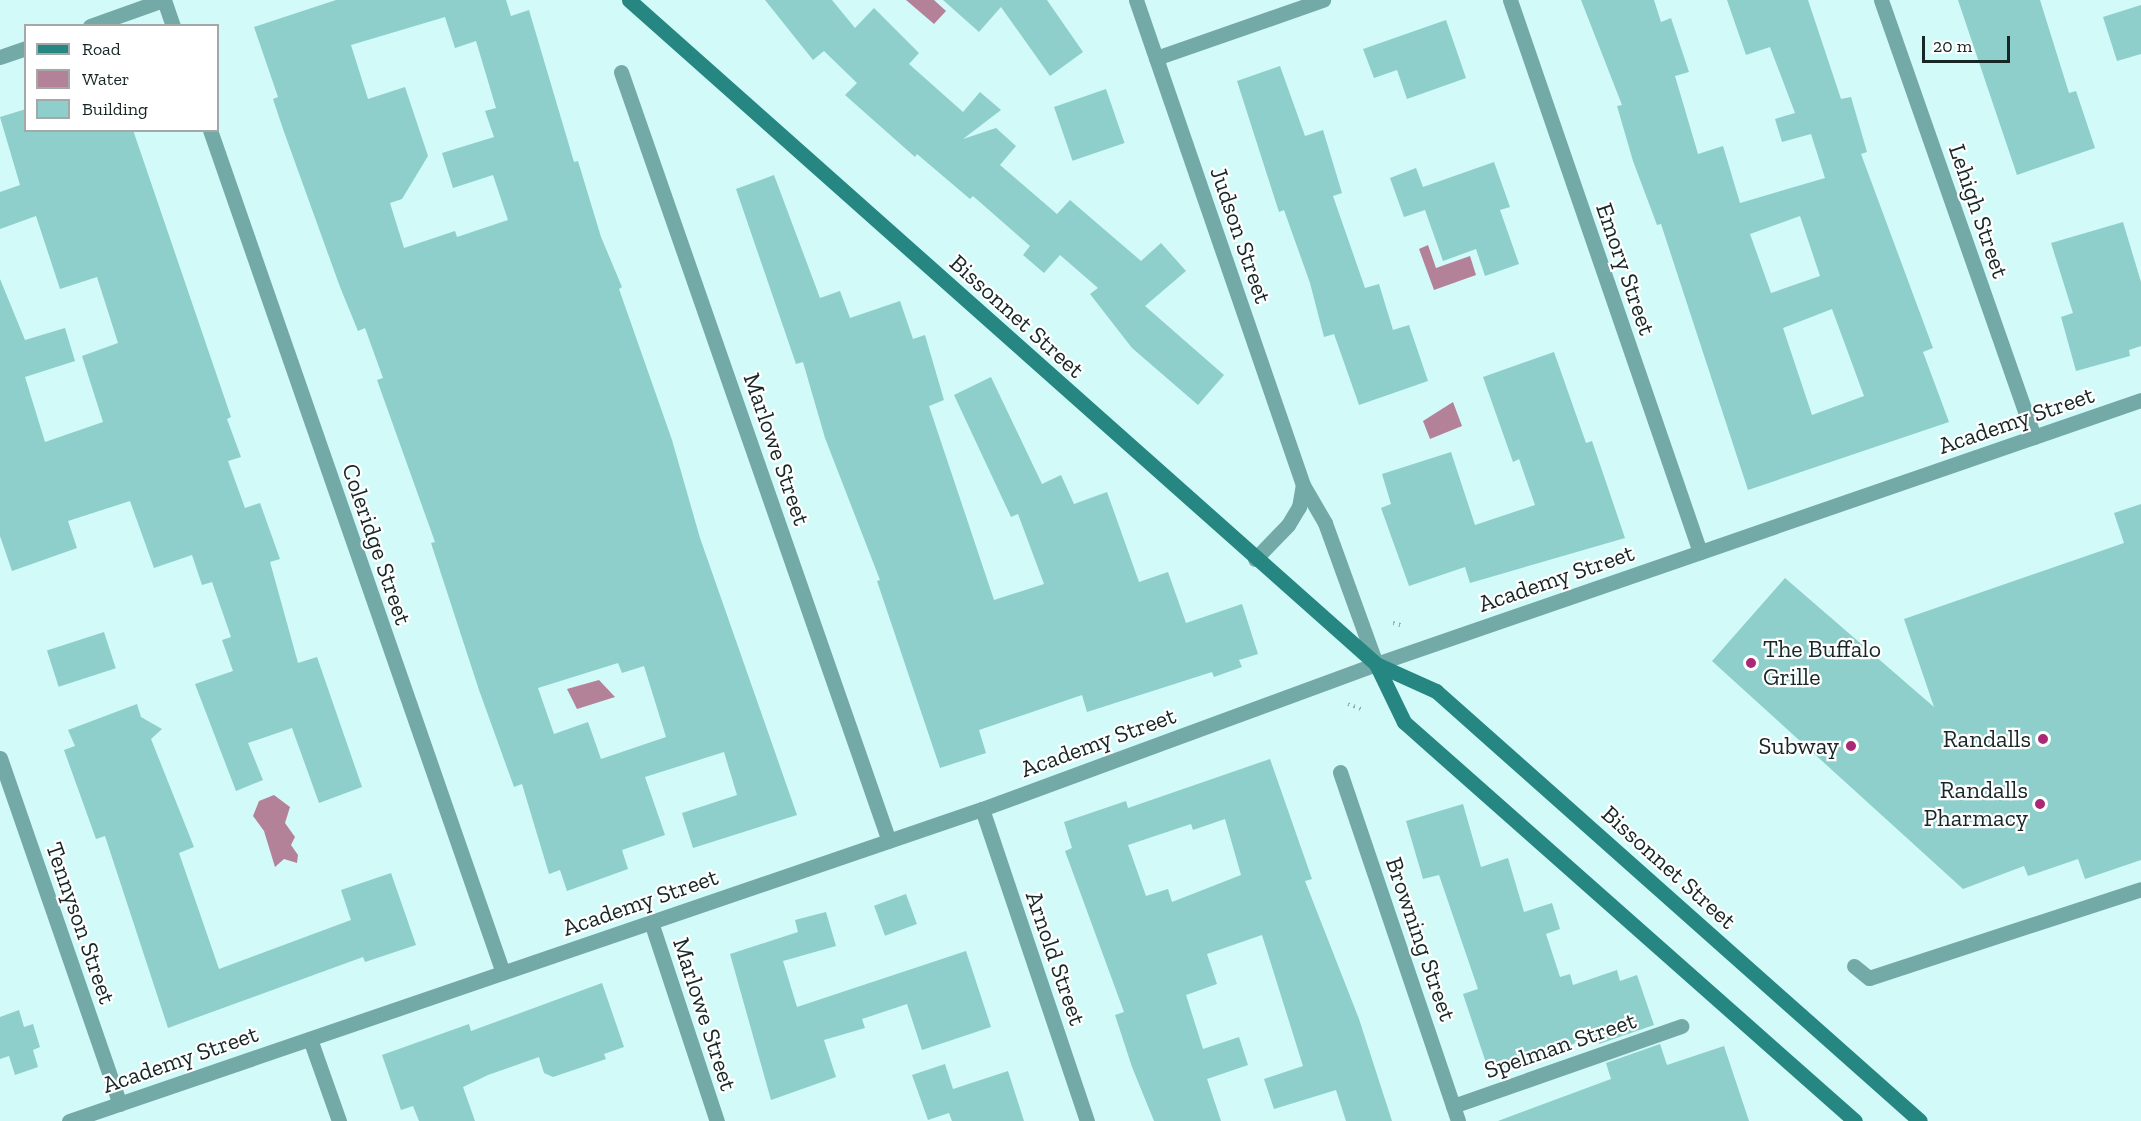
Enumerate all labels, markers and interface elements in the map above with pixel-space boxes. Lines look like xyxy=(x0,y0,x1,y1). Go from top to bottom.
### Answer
legend xyxy=(24,24,219,132)
scale bar xyxy=(1925,24,2014,62)
text: 20 m xyxy=(1933,35,1972,57)
text: Road xyxy=(82,38,121,60)
text: Water xyxy=(82,68,129,90)
text: Building xyxy=(82,98,148,120)
street label: Lehigh Street xyxy=(1943,140,2015,282)
street label: Judson Street xyxy=(1204,163,1278,307)
street label: Emory Street xyxy=(1590,199,1662,339)
street label: Bissonnet Street xyxy=(944,248,1090,384)
street label: Marlowe Street xyxy=(738,369,816,529)
street label: Academy Street xyxy=(1934,380,2098,460)
street label: Coleridge Street xyxy=(336,460,418,628)
street label: Academy Street xyxy=(1474,538,1638,618)
place label: The Buffalo Grille xyxy=(1763,635,1881,691)
marker: The Buffalo Grille xyxy=(1744,656,1758,670)
street label: Academy Street xyxy=(1016,701,1180,783)
place label: Randalls xyxy=(1943,725,2031,753)
place label: Subway xyxy=(1758,732,1839,760)
marker: Randalls xyxy=(2036,732,2050,746)
marker: Subway xyxy=(1844,739,1858,753)
place label: Randalls Pharmacy xyxy=(1923,776,2028,832)
marker: Randalls Pharmacy xyxy=(2033,797,2047,811)
street label: Bissonnet Street xyxy=(1596,799,1742,935)
street label: Tennyson Street xyxy=(40,839,122,1007)
street label: Browning Street xyxy=(1380,853,1462,1025)
street label: Academy Street xyxy=(558,862,722,942)
street label: Arnold Street xyxy=(1020,887,1092,1029)
street label: Marlowe Street xyxy=(667,934,743,1094)
street label: Spelman Street xyxy=(1480,1006,1640,1084)
street label: Academy Street xyxy=(98,1019,262,1099)

